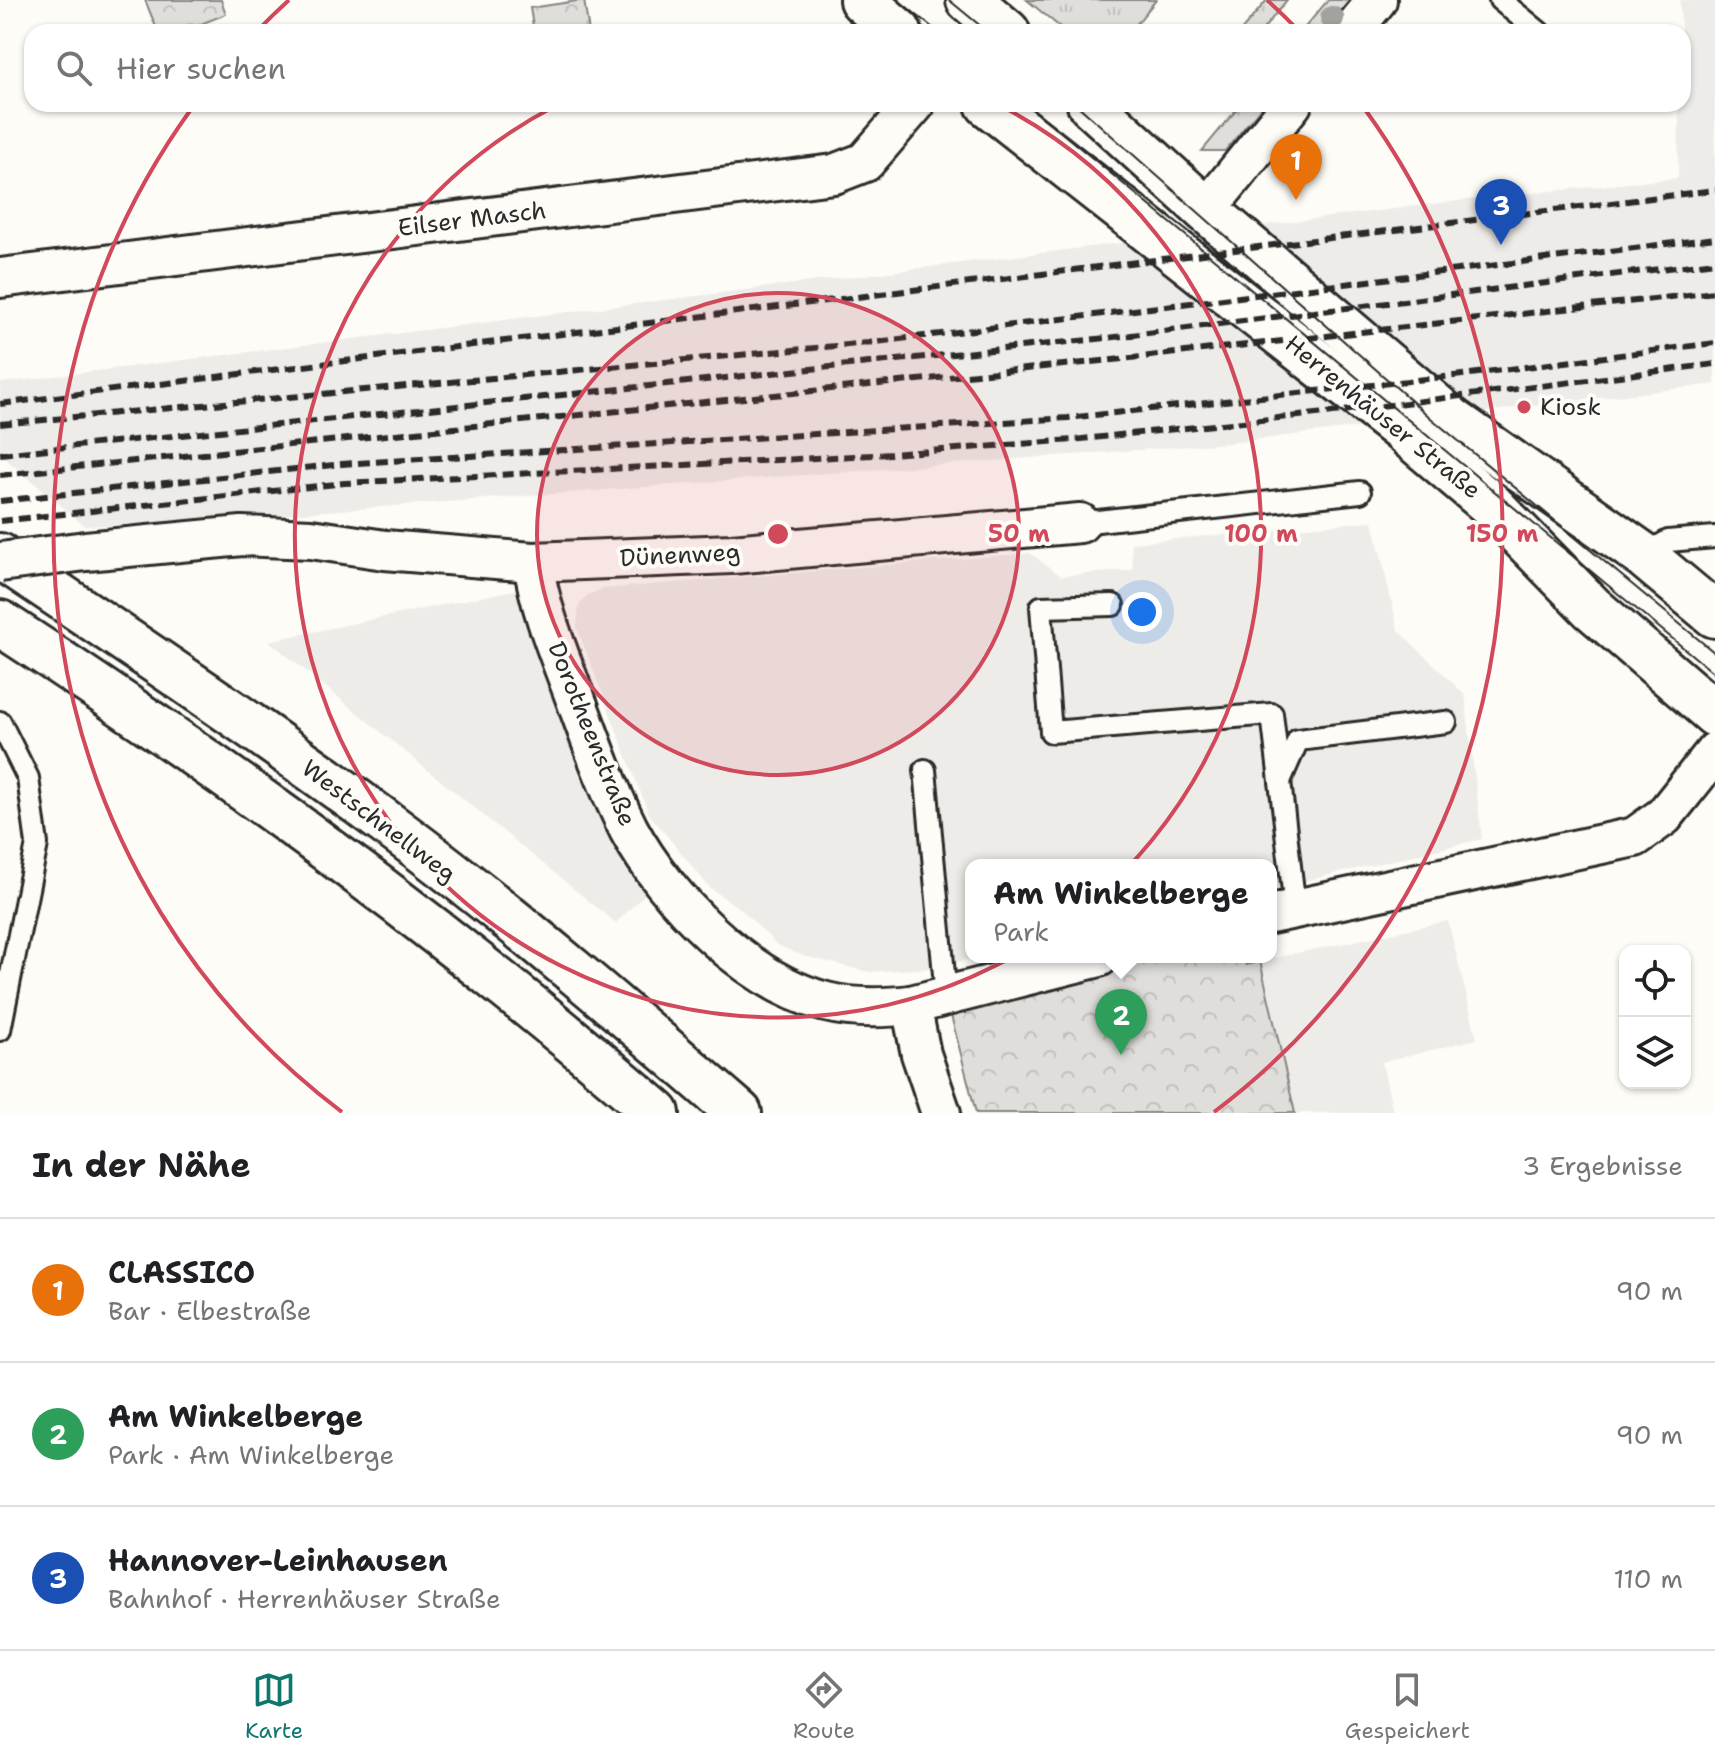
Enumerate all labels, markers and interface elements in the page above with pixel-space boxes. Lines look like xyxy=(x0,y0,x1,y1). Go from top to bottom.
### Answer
search box xyxy=(24,24,1691,112)
icon: search xyxy=(52,46,96,90)
text: Hier suchen xyxy=(116,48,286,89)
pin: 1 xyxy=(1270,134,1322,200)
pin: 3 xyxy=(1475,179,1527,245)
street label: Eilser Masch xyxy=(396,194,548,244)
street label: Herrenhäuser Straße xyxy=(1278,328,1488,506)
place label: Kiosk xyxy=(1540,391,1601,423)
marker: Kiosk xyxy=(1515,398,1533,416)
text: 50 m xyxy=(988,518,1050,550)
text: 100 m xyxy=(1224,518,1298,550)
text: 150 m xyxy=(1466,518,1538,550)
centre of rings xyxy=(764,520,792,548)
street label: Dünenweg xyxy=(619,536,741,574)
your location xyxy=(1122,592,1162,632)
street label: Dorotheenstraße xyxy=(540,637,644,831)
street label: Westschnellweg xyxy=(295,752,463,890)
popup xyxy=(965,859,1277,963)
text: Am Winkelberge xyxy=(993,873,1249,914)
text: Park xyxy=(993,914,1049,949)
map controls xyxy=(1619,945,1691,1089)
button: locate xyxy=(1619,945,1691,1017)
pin: 2 xyxy=(1095,989,1147,1055)
button: layers xyxy=(1619,1017,1691,1089)
text: In der Nähe xyxy=(32,1142,251,1188)
text: 3 Ergebnisse xyxy=(1522,1148,1683,1183)
text: CLASSICO xyxy=(108,1252,255,1293)
text: 1 xyxy=(52,1273,64,1308)
text: 90 m xyxy=(1616,1273,1683,1308)
text: Bar · Elbestraße xyxy=(108,1293,312,1328)
text: Am Winkelberge xyxy=(108,1396,363,1437)
text: 2 xyxy=(49,1417,67,1452)
text: 90 m xyxy=(1616,1417,1683,1452)
text: Park · Am Winkelberge xyxy=(108,1437,394,1472)
text: Hannover-Leinhausen xyxy=(108,1540,448,1581)
text: 3 xyxy=(49,1561,67,1596)
text: 110 m xyxy=(1613,1561,1683,1596)
text: Bahnhof · Herrenhäuser Straße xyxy=(108,1581,501,1616)
tab: Karte xyxy=(245,1668,303,1745)
tab: Route xyxy=(793,1668,855,1745)
tab: Gespeichert xyxy=(1345,1668,1470,1745)

